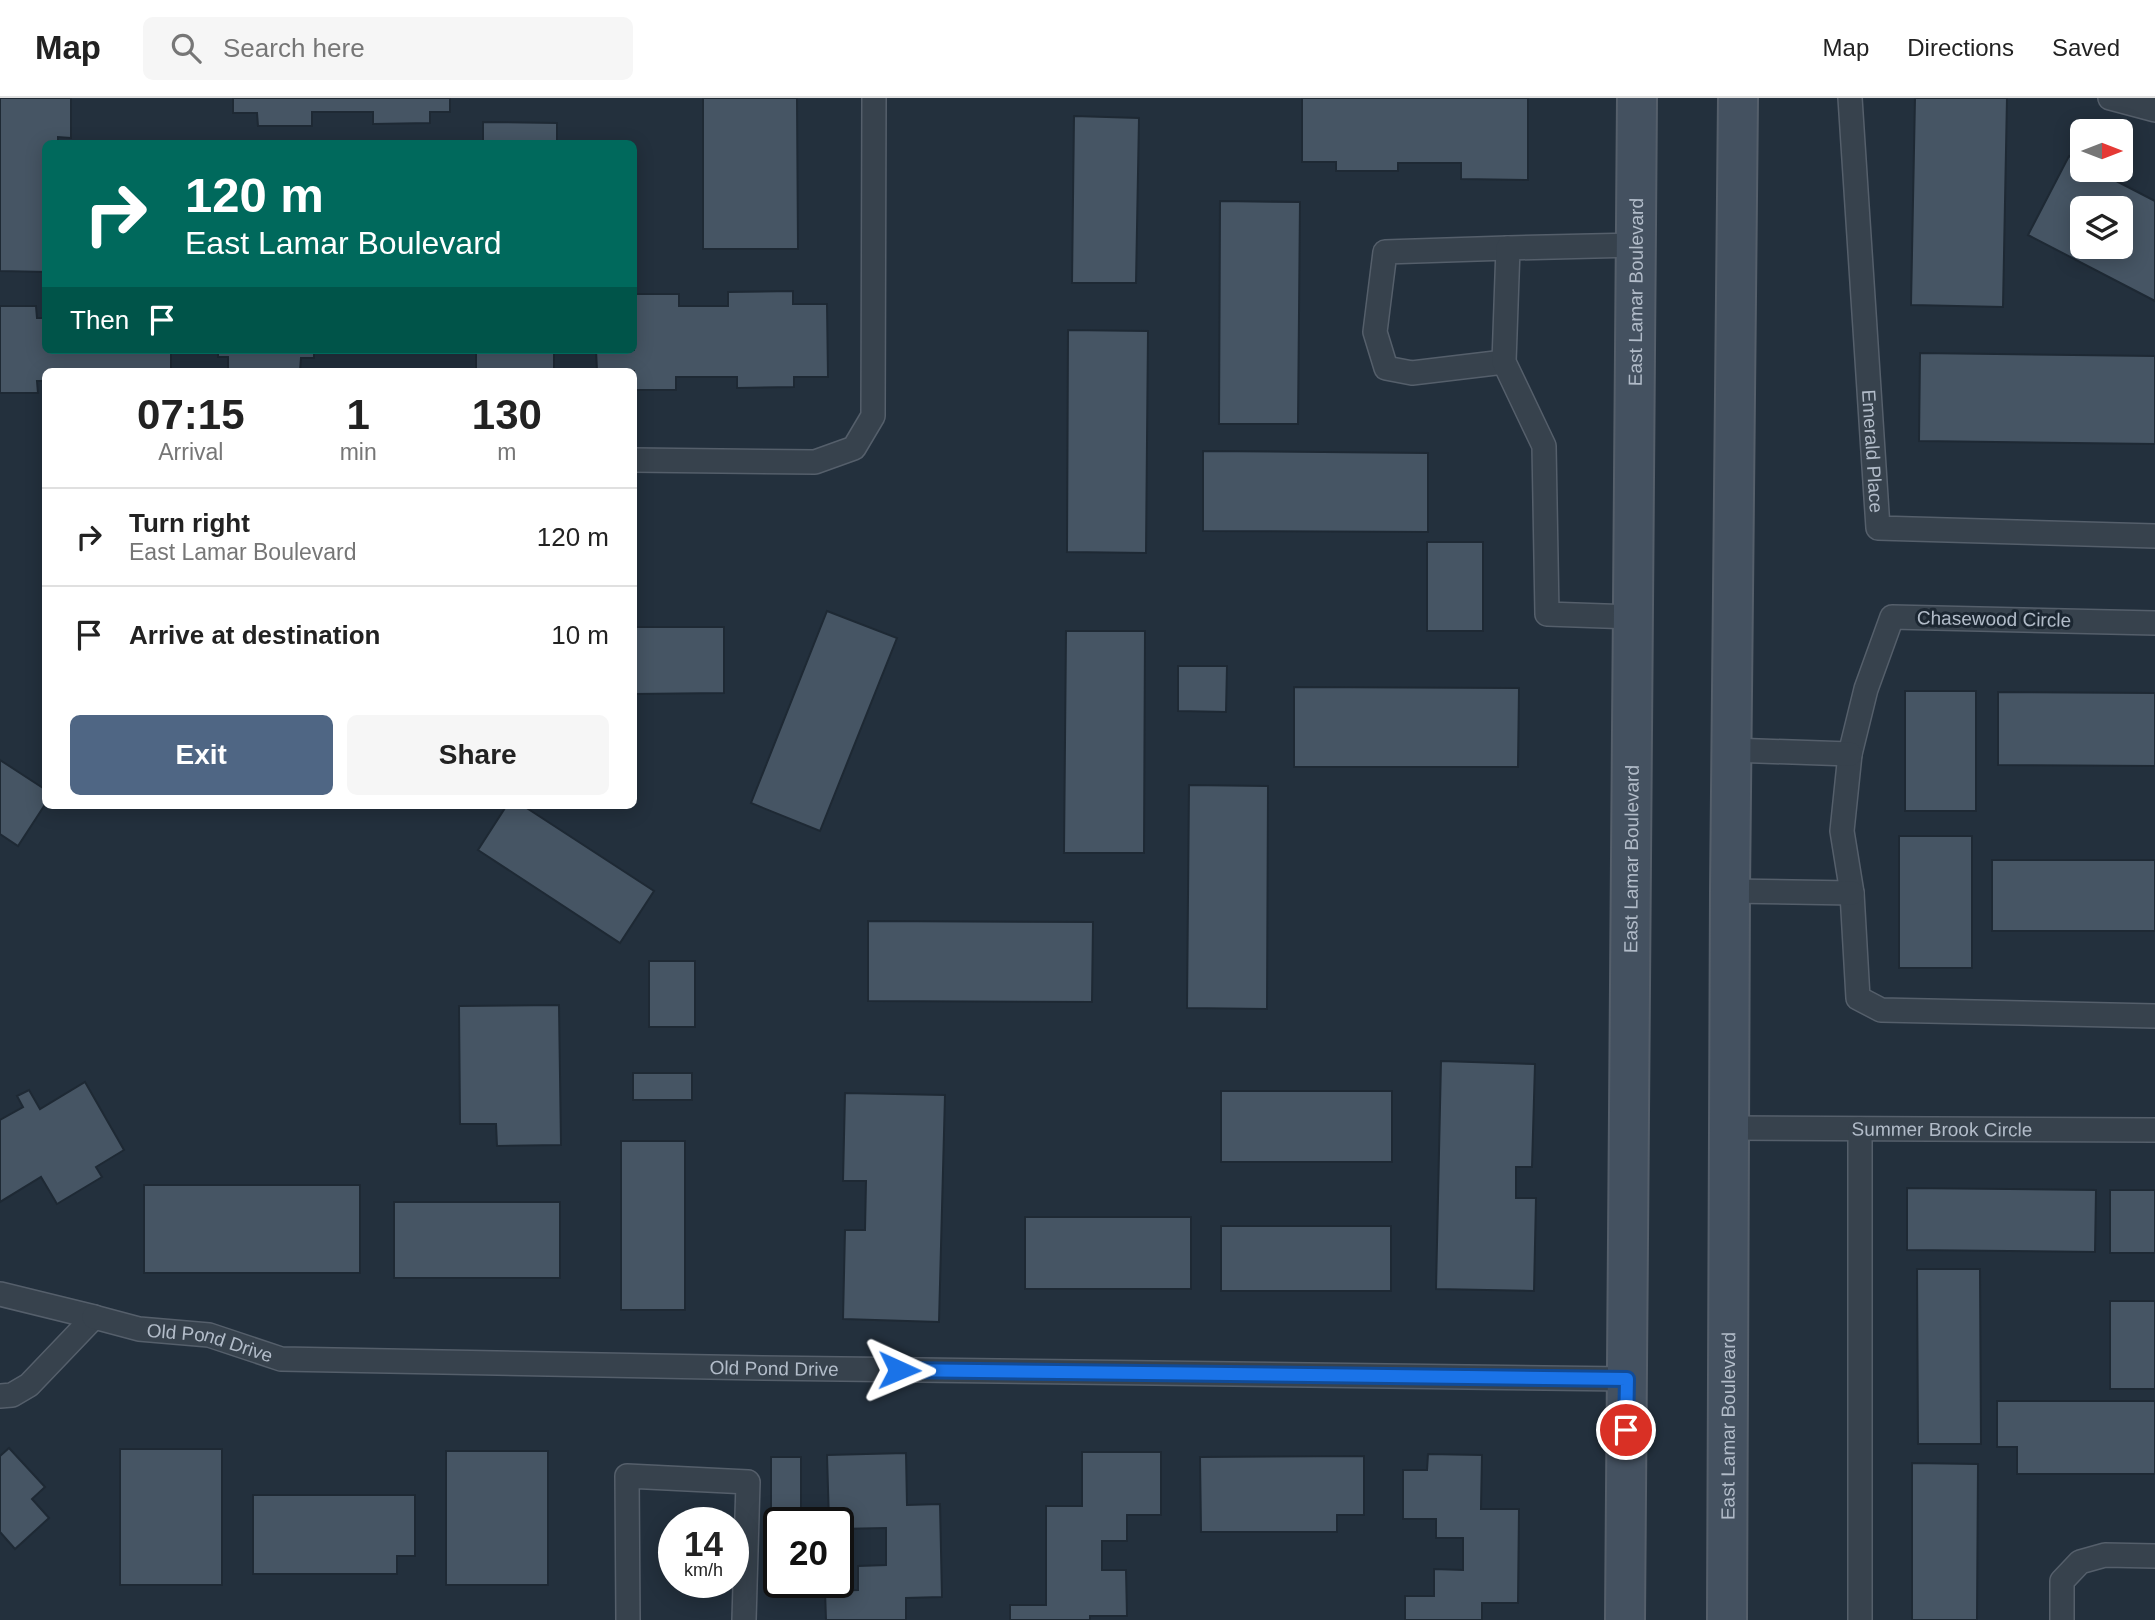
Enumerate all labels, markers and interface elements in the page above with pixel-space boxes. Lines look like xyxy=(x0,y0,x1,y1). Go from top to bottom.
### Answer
search box xyxy=(143,17,633,80)
text: Map xyxy=(35,29,101,66)
icon: search xyxy=(167,29,205,67)
text: Search here xyxy=(223,33,365,63)
text: Map xyxy=(1823,34,1869,61)
text: Directions xyxy=(1907,34,2014,61)
text: Saved xyxy=(2052,34,2120,61)
north arrow xyxy=(2070,119,2133,182)
map controls xyxy=(2070,119,2133,259)
icon: right xyxy=(70,168,161,259)
text: 120 m xyxy=(185,168,324,222)
button: layers xyxy=(2070,196,2133,259)
street label: East Lamar Boulevard xyxy=(1624,198,1647,386)
text: East Lamar Boulevard xyxy=(185,225,502,261)
icon: arrive xyxy=(143,301,181,339)
text: Then xyxy=(70,305,129,335)
street label: Emerald Place xyxy=(1859,389,1887,514)
text: 07:15 xyxy=(137,391,245,438)
text: 1 xyxy=(346,391,370,438)
text: 130 xyxy=(472,391,542,438)
text: Arrival xyxy=(158,439,223,465)
text: min xyxy=(340,439,377,465)
text: m xyxy=(497,439,516,465)
text: Turn right xyxy=(129,508,250,538)
icon: right xyxy=(70,518,108,556)
text: 120 m xyxy=(537,522,609,552)
text: East Lamar Boulevard xyxy=(129,539,357,565)
street label: Chasewood Circle xyxy=(1917,607,2071,631)
icon: arrive xyxy=(70,616,108,654)
text: Arrive at destination xyxy=(129,620,380,650)
text: 10 m xyxy=(551,620,609,650)
button: Exit xyxy=(70,715,333,795)
button: Share xyxy=(347,715,609,795)
street label: East Lamar Boulevard xyxy=(1620,765,1642,953)
street label: Summer Brook Circle xyxy=(1852,1118,2032,1140)
street label: Old Pond Drive xyxy=(146,1319,276,1366)
street label: East Lamar Boulevard xyxy=(1717,1332,1739,1520)
position arrow xyxy=(862,1333,936,1407)
street label: Old Pond Drive xyxy=(710,1357,839,1379)
pin xyxy=(1596,1400,1656,1460)
icon: arrive xyxy=(1607,1411,1645,1449)
speed limit sign: 20 xyxy=(763,1507,854,1598)
text: 14 xyxy=(684,1524,723,1563)
text: km/h xyxy=(684,1560,723,1580)

